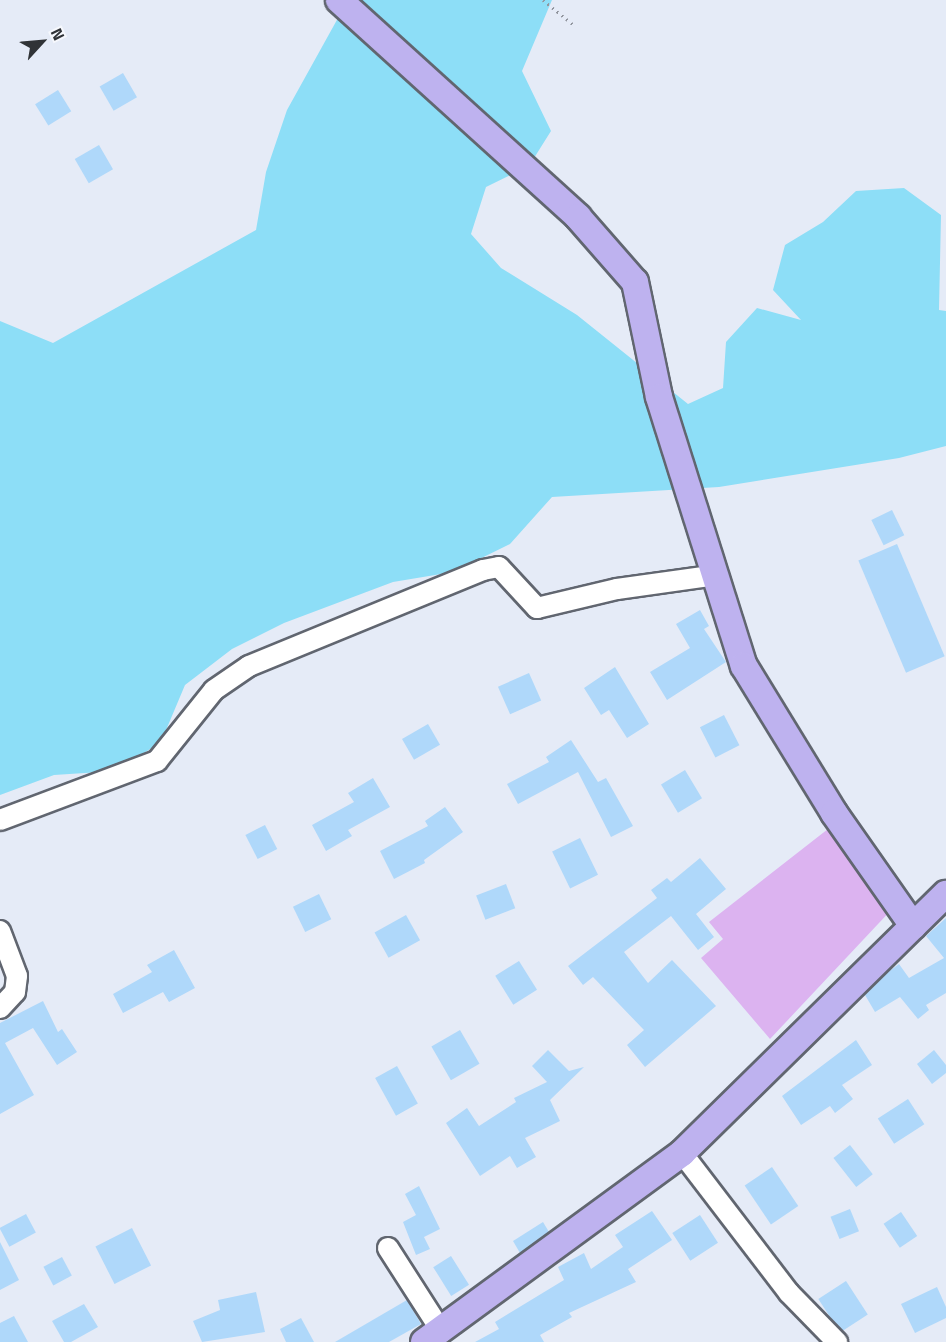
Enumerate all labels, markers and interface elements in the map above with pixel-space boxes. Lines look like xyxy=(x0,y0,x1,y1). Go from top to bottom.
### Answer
north arrow xyxy=(12,12,72,72)
text: N xyxy=(45,24,71,44)

